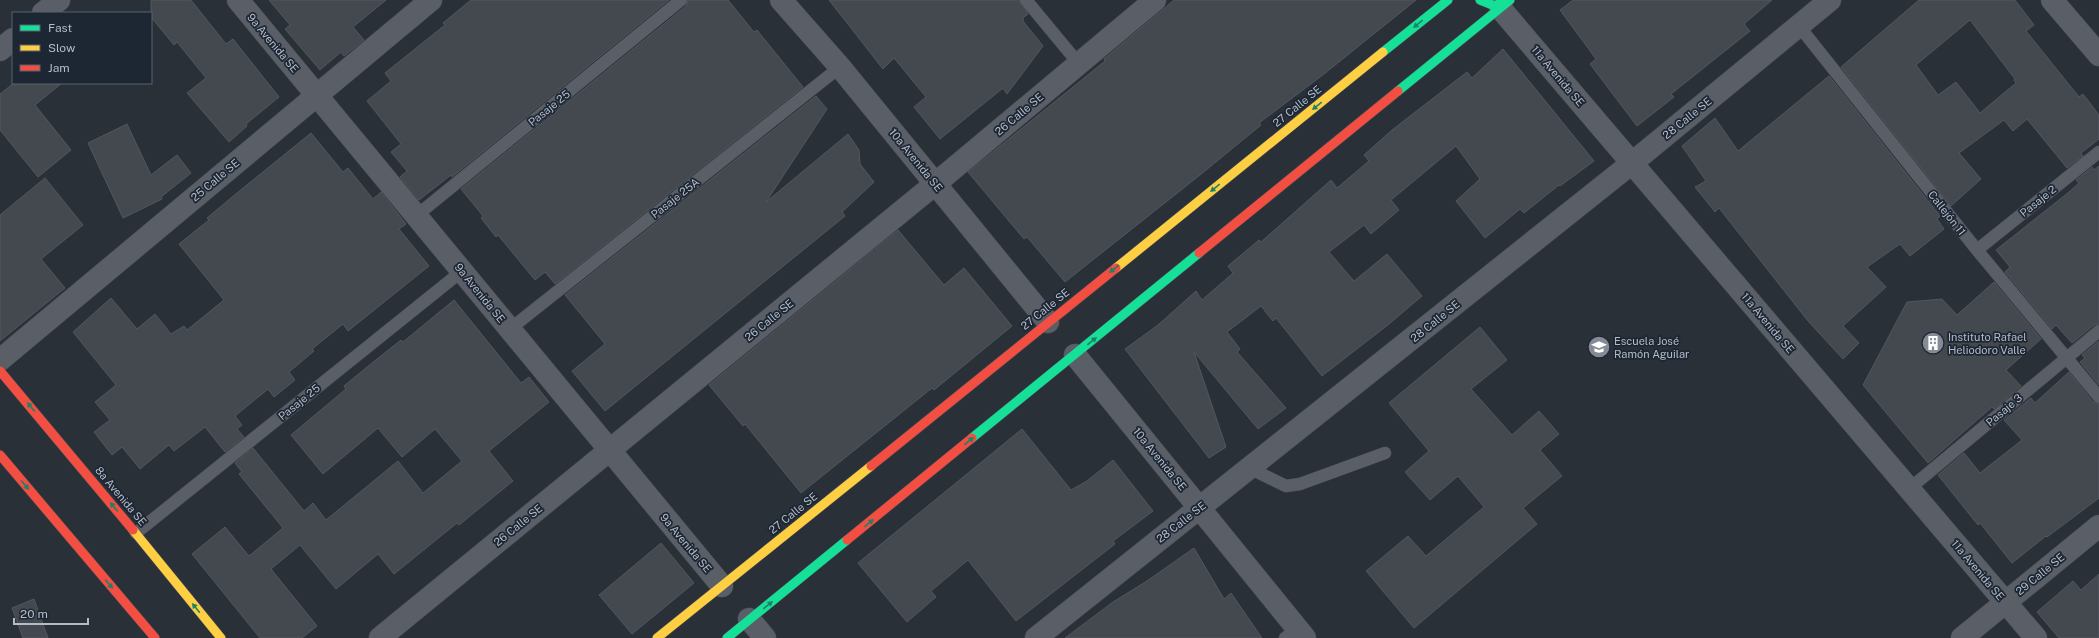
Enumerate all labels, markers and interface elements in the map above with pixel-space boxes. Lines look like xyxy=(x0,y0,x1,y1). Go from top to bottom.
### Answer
street label: 9a Avenida SE xyxy=(245,11,301,75)
legend xyxy=(12,12,152,84)
one-way arrow xyxy=(1412,20,1423,29)
text: Fast xyxy=(48,21,73,35)
text: Slow xyxy=(48,41,76,55)
street label: 11a Avenida SE xyxy=(1529,43,1587,109)
text: Jam xyxy=(48,61,70,75)
street label: 27 Calle SE xyxy=(1270,83,1324,129)
street label: Pasaje 25 xyxy=(526,88,572,128)
street label: 26 Calle SE xyxy=(993,90,1046,138)
street label: 28 Calle SE xyxy=(1660,95,1714,141)
one-way arrow xyxy=(1311,102,1322,110)
street label: 10a Avenida SE xyxy=(887,126,945,194)
street label: 25 Calle SE xyxy=(189,156,242,204)
street label: Pasaje 25A xyxy=(649,175,702,221)
one-way arrow xyxy=(1210,183,1221,192)
street label: Pasaje 2 xyxy=(2018,183,2059,219)
street label: Callejón 11 xyxy=(1926,188,1968,238)
street label: 9a Avenida SE xyxy=(452,261,508,325)
one-way arrow xyxy=(1109,265,1119,273)
street label: 27 Calle SE xyxy=(1018,286,1072,332)
street label: 11a Avenida SE xyxy=(1739,290,1797,356)
street label: 26 Calle SE xyxy=(742,297,796,343)
street label: 28 Calle SE xyxy=(1408,298,1462,344)
building icon: Instituto Rafael Heliodoro Valle xyxy=(1920,330,1946,356)
place label: Instituto Rafael Heliodoro Valle xyxy=(1948,331,2027,356)
school or university icon: Escuela José Ramón Aguilar xyxy=(1586,334,1612,360)
place label: Escuela José Ramón Aguilar xyxy=(1614,335,1689,360)
one-way arrow xyxy=(1087,336,1097,345)
street label: Pasaje 25 xyxy=(276,382,322,422)
street label: Pasaje 3 xyxy=(1984,391,2024,428)
one-way arrow xyxy=(26,402,35,413)
street label: 10a Avenida SE xyxy=(1131,425,1189,493)
one-way arrow xyxy=(964,436,975,445)
street label: 8a Avenida SE xyxy=(93,464,149,528)
one-way arrow xyxy=(21,479,30,490)
street label: 27 Calle SE xyxy=(766,490,820,536)
street label: 28 Calle SE xyxy=(1154,499,1208,545)
one-way arrow xyxy=(110,502,119,512)
street label: 26 Calle SE xyxy=(491,502,545,548)
street label: 9a Avenida SE xyxy=(658,511,714,575)
one-way arrow xyxy=(863,518,874,527)
street label: 11a Avenida SE xyxy=(1949,537,2007,603)
street label: 29 Calle SE xyxy=(2013,551,2067,597)
one-way arrow xyxy=(105,579,114,589)
scale bar xyxy=(14,600,88,626)
one-way arrow xyxy=(762,600,773,609)
one-way arrow xyxy=(192,602,201,613)
text: 20 m xyxy=(20,607,48,621)

